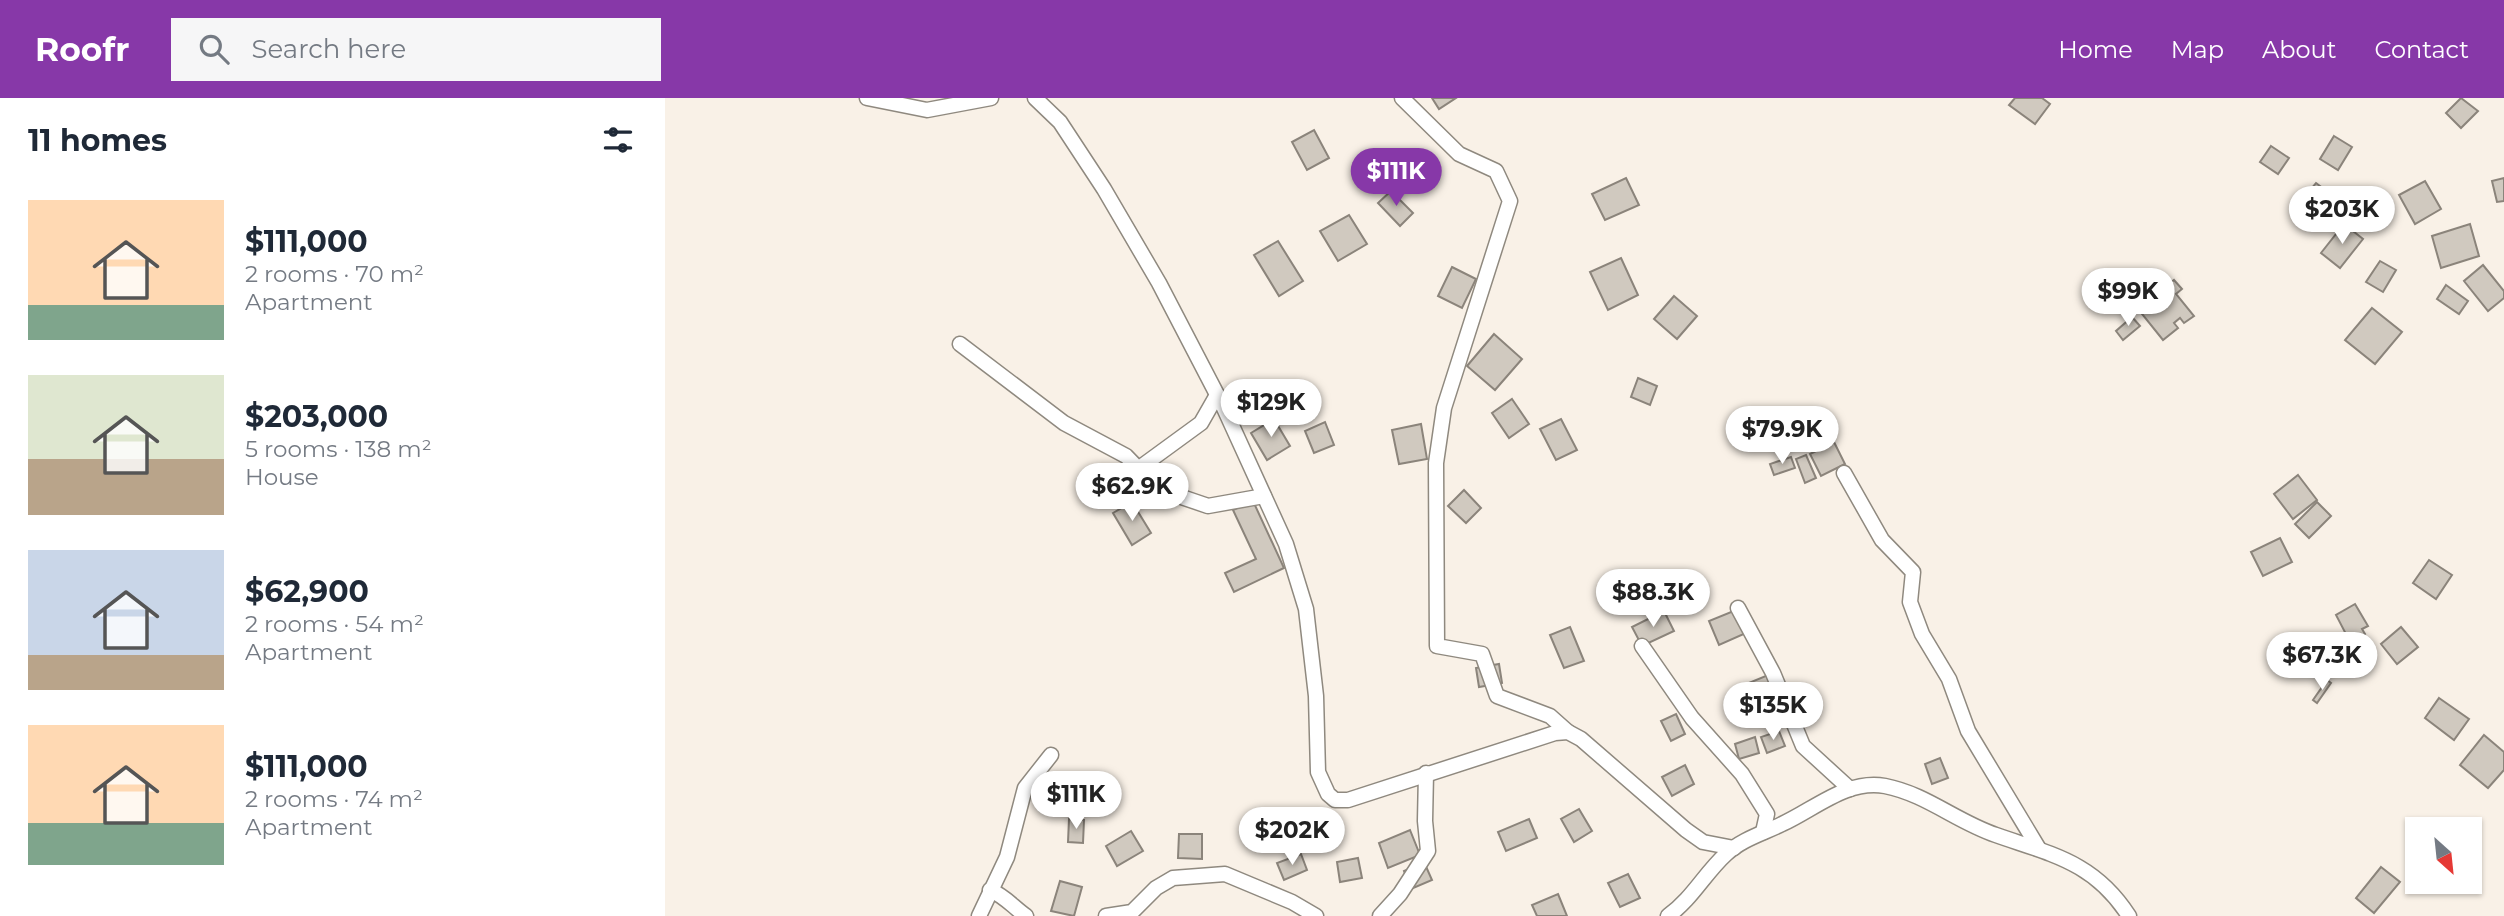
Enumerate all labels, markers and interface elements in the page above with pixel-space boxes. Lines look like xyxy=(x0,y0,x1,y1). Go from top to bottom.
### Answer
search box xyxy=(171,18,661,81)
text: Roofr xyxy=(35,29,129,69)
icon: search xyxy=(195,30,233,68)
text: Search here xyxy=(251,33,406,65)
text: Home xyxy=(2058,35,2133,64)
text: Map xyxy=(2171,35,2224,64)
text: About xyxy=(2262,35,2336,64)
text: Contact xyxy=(2374,35,2469,64)
icon: filters xyxy=(599,121,637,159)
text: 11 homes xyxy=(28,122,167,159)
pin: $111K xyxy=(1347,148,1445,208)
text: $111K xyxy=(1367,157,1425,185)
pin: $203K xyxy=(2293,186,2391,246)
text: $203K xyxy=(2305,195,2379,223)
text: $111,000 xyxy=(245,223,368,260)
icon: home xyxy=(84,228,168,312)
text: 2 rooms · 70 m² xyxy=(245,260,424,288)
pin: $99K xyxy=(2087,268,2169,328)
text: $99K xyxy=(2098,277,2158,305)
text: Apartment xyxy=(245,288,373,316)
pin: $129K xyxy=(1222,380,1320,439)
text: $129K xyxy=(1237,388,1305,416)
text: $203,000 xyxy=(245,398,388,435)
icon: home xyxy=(84,403,168,487)
pin: $79.9K xyxy=(1725,406,1839,466)
text: $79.9K xyxy=(1742,415,1822,443)
text: 5 rooms · 138 m² xyxy=(245,435,432,463)
text: House xyxy=(245,463,319,491)
pin: $62.9K xyxy=(1075,464,1189,523)
text: $62.9K xyxy=(1092,472,1172,500)
pin: $88.3K xyxy=(1596,570,1710,629)
text: $62,900 xyxy=(245,573,369,610)
icon: home xyxy=(84,578,168,662)
text: $88.3K xyxy=(1612,578,1694,606)
text: 2 rooms · 54 m² xyxy=(245,610,424,638)
pin: $67.3K xyxy=(2265,632,2379,692)
text: Apartment xyxy=(245,638,373,666)
text: $67.3K xyxy=(2282,641,2362,669)
pin: $135K xyxy=(1724,682,1822,742)
text: $135K xyxy=(1739,691,1807,719)
text: $111,000 xyxy=(245,748,368,785)
icon: home xyxy=(84,753,168,837)
pin: $111K xyxy=(1027,772,1125,831)
text: $111K xyxy=(1047,780,1105,808)
text: 2 rooms · 74 m² xyxy=(245,785,423,813)
pin: $202K xyxy=(1243,808,1341,867)
text: Apartment xyxy=(245,813,373,841)
text: $202K xyxy=(1255,816,1329,844)
north arrow xyxy=(2405,817,2481,894)
map controls xyxy=(2405,817,2482,894)

